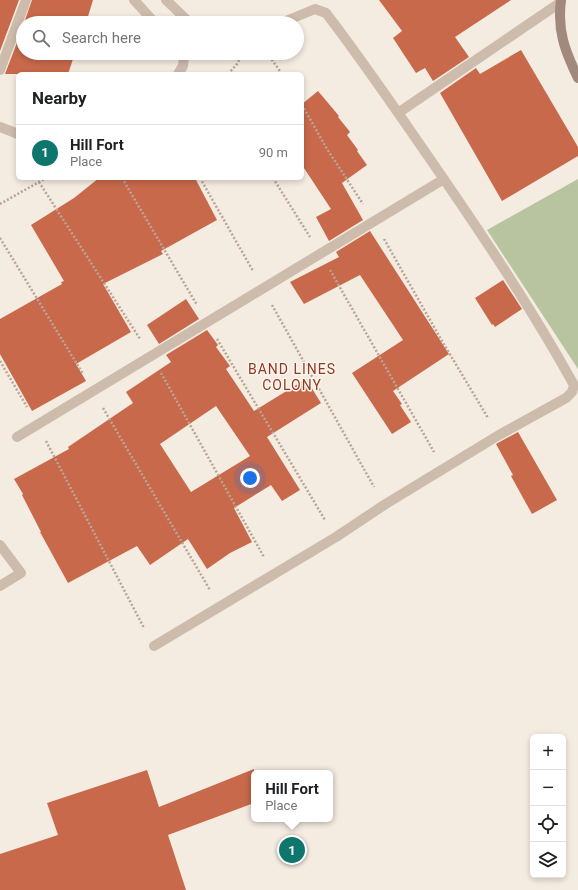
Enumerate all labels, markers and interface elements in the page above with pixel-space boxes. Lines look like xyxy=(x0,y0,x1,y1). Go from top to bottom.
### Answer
search box xyxy=(16,16,304,60)
icon: search xyxy=(30,27,52,49)
text: Search here xyxy=(62,29,141,47)
text: Nearby xyxy=(32,88,87,108)
text: Hill Fort xyxy=(70,136,124,154)
text: 1 xyxy=(41,145,49,160)
text: 90 m xyxy=(259,145,288,160)
text: Place xyxy=(70,154,102,169)
district label: BAND LINES COLONY xyxy=(248,361,336,393)
your location xyxy=(240,468,260,488)
map controls xyxy=(530,734,566,878)
button: + xyxy=(530,734,566,770)
popup xyxy=(251,770,333,822)
button: − xyxy=(530,770,566,806)
text: Hill Fort xyxy=(265,780,319,798)
text: Place xyxy=(265,798,297,813)
button: locate xyxy=(530,806,566,842)
pin: 1 xyxy=(279,835,305,865)
button: layers xyxy=(530,842,566,878)

